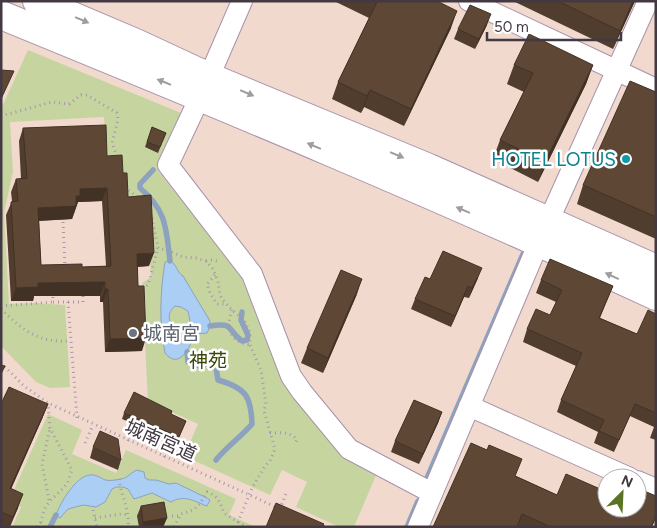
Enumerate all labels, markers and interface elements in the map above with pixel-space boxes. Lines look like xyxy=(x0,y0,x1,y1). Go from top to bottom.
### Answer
scale bar xyxy=(487,10,621,42)
one-way arrow xyxy=(75,16,90,24)
text: 50 m xyxy=(494,18,529,36)
one-way arrow xyxy=(156,78,171,86)
one-way arrow xyxy=(240,89,254,97)
one-way arrow xyxy=(307,141,321,149)
place label: HOTEL LOTUS xyxy=(491,148,616,171)
one-way arrow xyxy=(390,151,405,159)
marker: HOTEL LOTUS xyxy=(620,153,632,165)
one-way arrow xyxy=(456,205,470,213)
one-way arrow xyxy=(604,271,619,280)
place label: 城南宮 xyxy=(143,322,200,345)
marker: 城南宮 xyxy=(127,327,139,339)
park label: 神苑 xyxy=(189,349,227,372)
street label: 城南宮道 xyxy=(121,414,200,466)
north arrow xyxy=(597,468,647,518)
text: N xyxy=(619,472,635,492)

